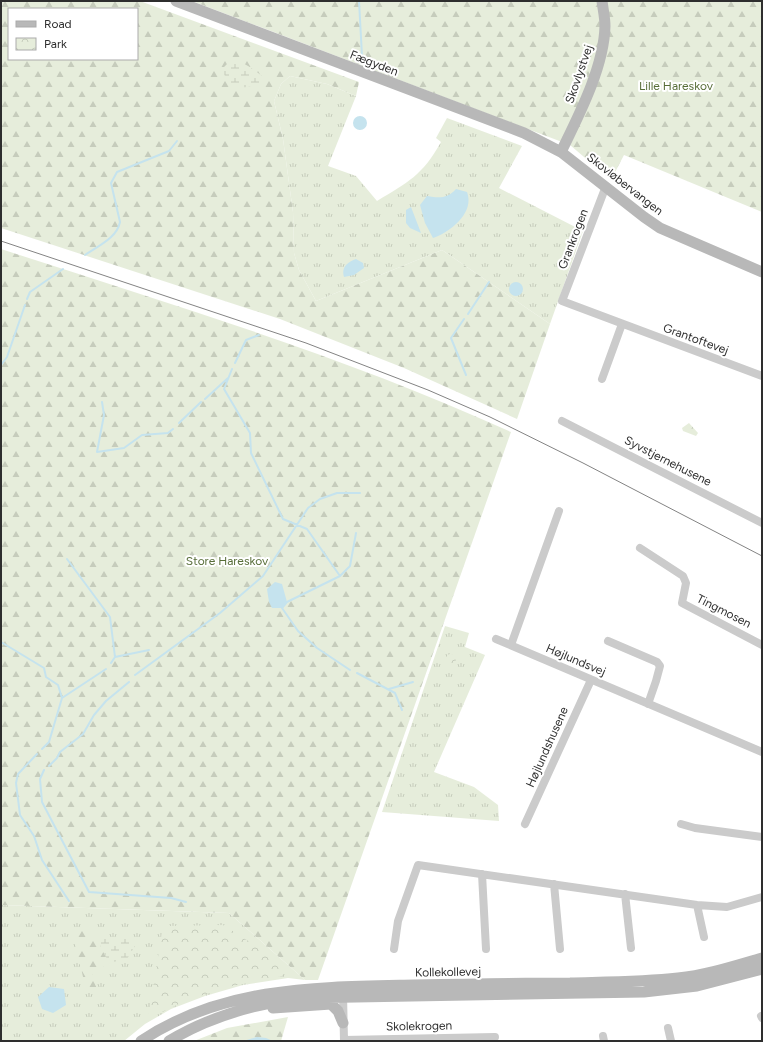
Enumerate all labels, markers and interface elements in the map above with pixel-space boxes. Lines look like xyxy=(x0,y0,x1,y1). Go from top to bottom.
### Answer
legend xyxy=(8,8,138,60)
text: Road xyxy=(44,17,72,31)
text: Park xyxy=(44,37,67,51)
street label: Skovlystvej xyxy=(562,43,596,105)
street label: Fægyden xyxy=(348,47,400,79)
park label: Lille Hareskov xyxy=(639,79,714,93)
street label: Skovløbervangen xyxy=(584,150,666,218)
street label: Grankrogen xyxy=(555,207,591,271)
street label: Grantoftevej xyxy=(661,321,731,357)
street label: Syvstjernehusene xyxy=(622,433,714,489)
park label: Store Hareskov xyxy=(186,554,269,568)
street label: Tingmosen xyxy=(694,591,754,631)
street label: Højlundsvej xyxy=(544,641,608,679)
street label: Højlundshusene xyxy=(523,704,571,789)
street label: Kollekollevej xyxy=(415,964,481,980)
street label: Skolekrogen xyxy=(386,1018,453,1034)

